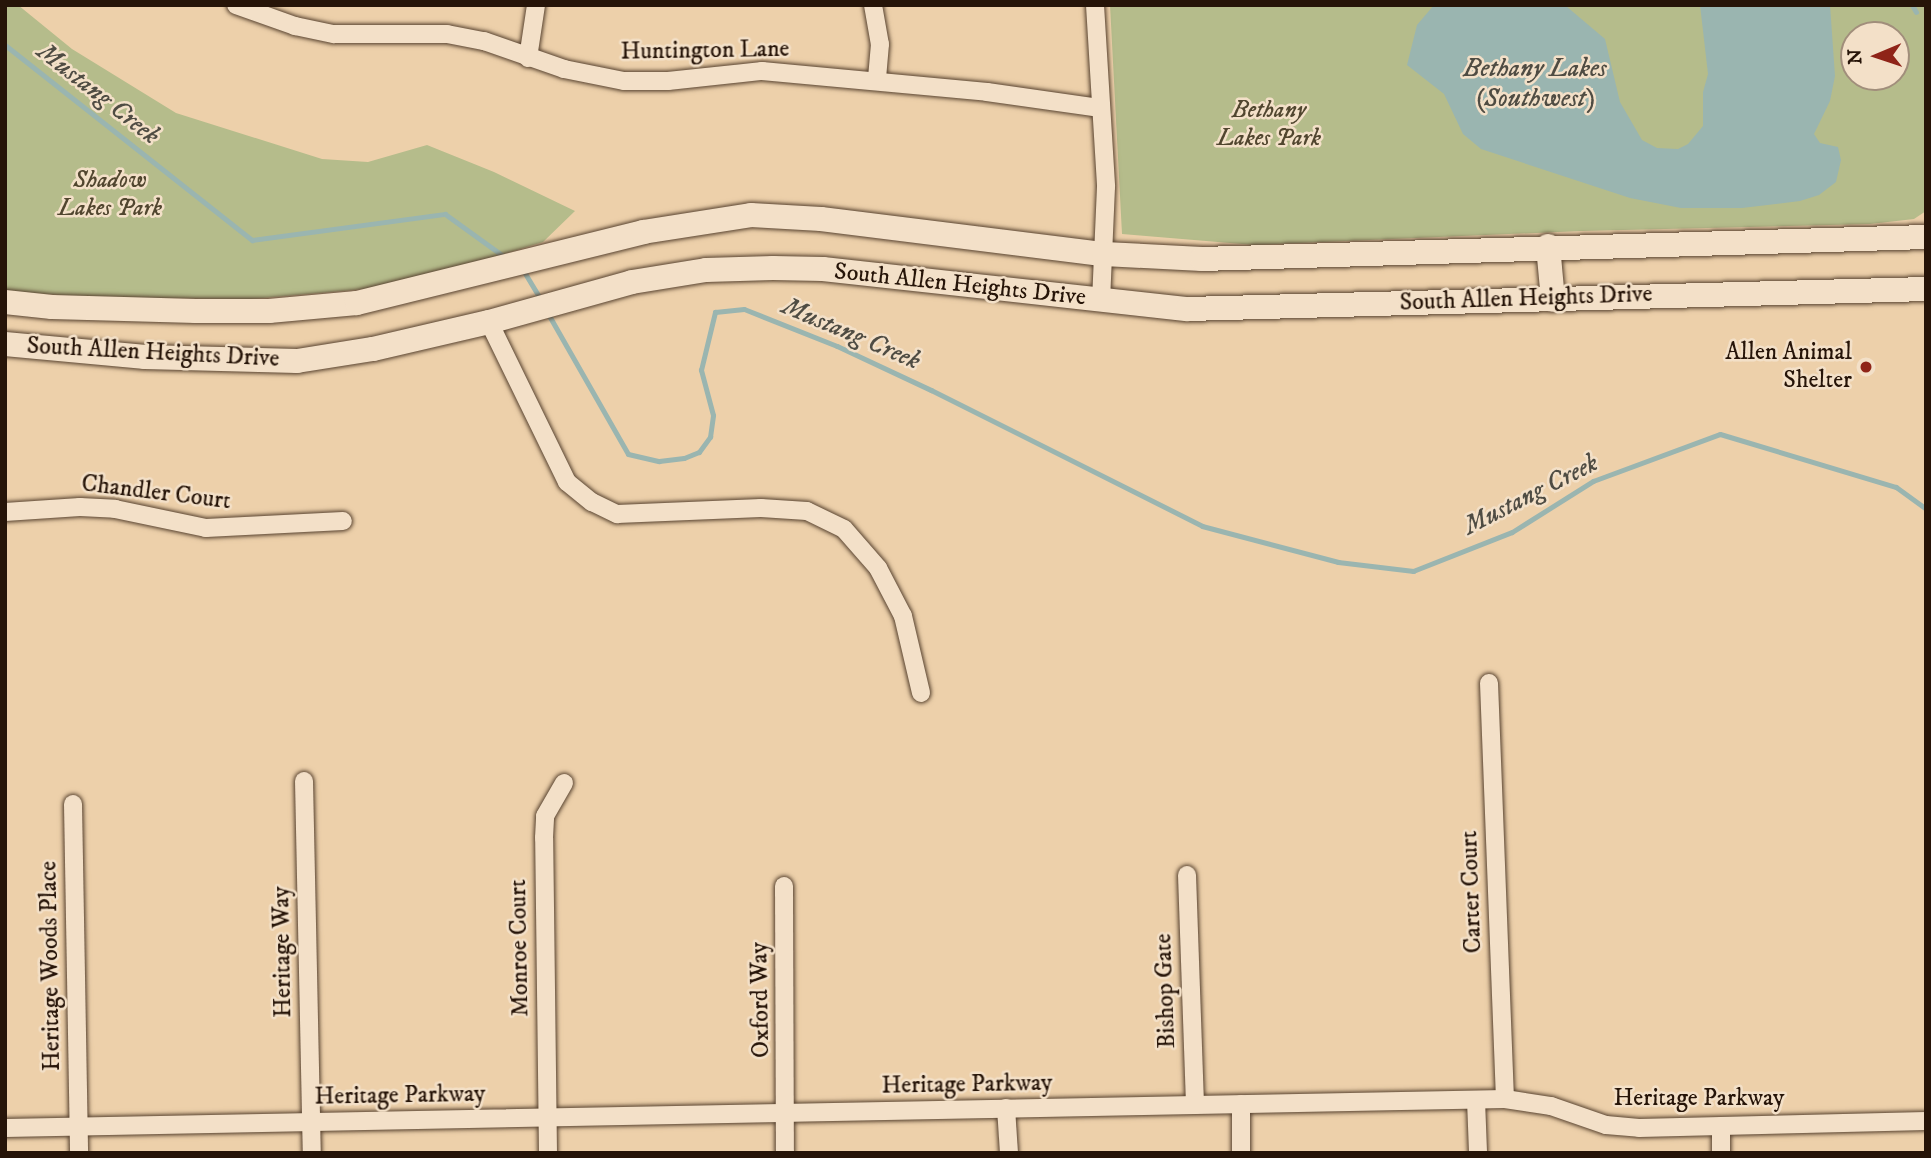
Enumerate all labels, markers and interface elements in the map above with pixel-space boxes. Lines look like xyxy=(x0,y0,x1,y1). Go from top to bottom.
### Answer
north arrow xyxy=(1840,21,1910,91)
street label: Huntington Lane xyxy=(620,35,790,67)
water label: Mustang Creek xyxy=(30,36,166,152)
text: N xyxy=(1844,48,1867,65)
water label: Bethany Lakes (Southwest) xyxy=(1463,53,1607,114)
park label: Bethany Lakes Park xyxy=(1217,97,1321,153)
park label: Shadow Lakes Park xyxy=(58,167,162,223)
street label: South Allen Heights Drive xyxy=(833,257,1087,313)
street label: South Allen Heights Drive xyxy=(1399,280,1653,318)
water label: Mustang Creek xyxy=(777,291,925,377)
street label: South Allen Heights Drive xyxy=(26,332,280,374)
place label: Allen Animal Shelter xyxy=(1725,339,1852,395)
marker: Allen Animal Shelter xyxy=(1858,359,1874,375)
water label: Mustang Creek xyxy=(1458,448,1604,542)
street label: Chandler Court xyxy=(80,470,232,516)
street label: Carter Court xyxy=(1455,830,1489,954)
street label: Heritage Woods Place xyxy=(35,861,67,1071)
street label: Monroe Court xyxy=(504,879,536,1017)
street label: Heritage Way xyxy=(267,886,299,1018)
street label: Bishop Gate xyxy=(1150,933,1182,1049)
street label: Oxford Way xyxy=(746,942,776,1058)
street label: Heritage Parkway xyxy=(881,1069,1053,1101)
street label: Heritage Parkway xyxy=(314,1080,486,1112)
street label: Heritage Parkway xyxy=(1614,1085,1784,1113)

